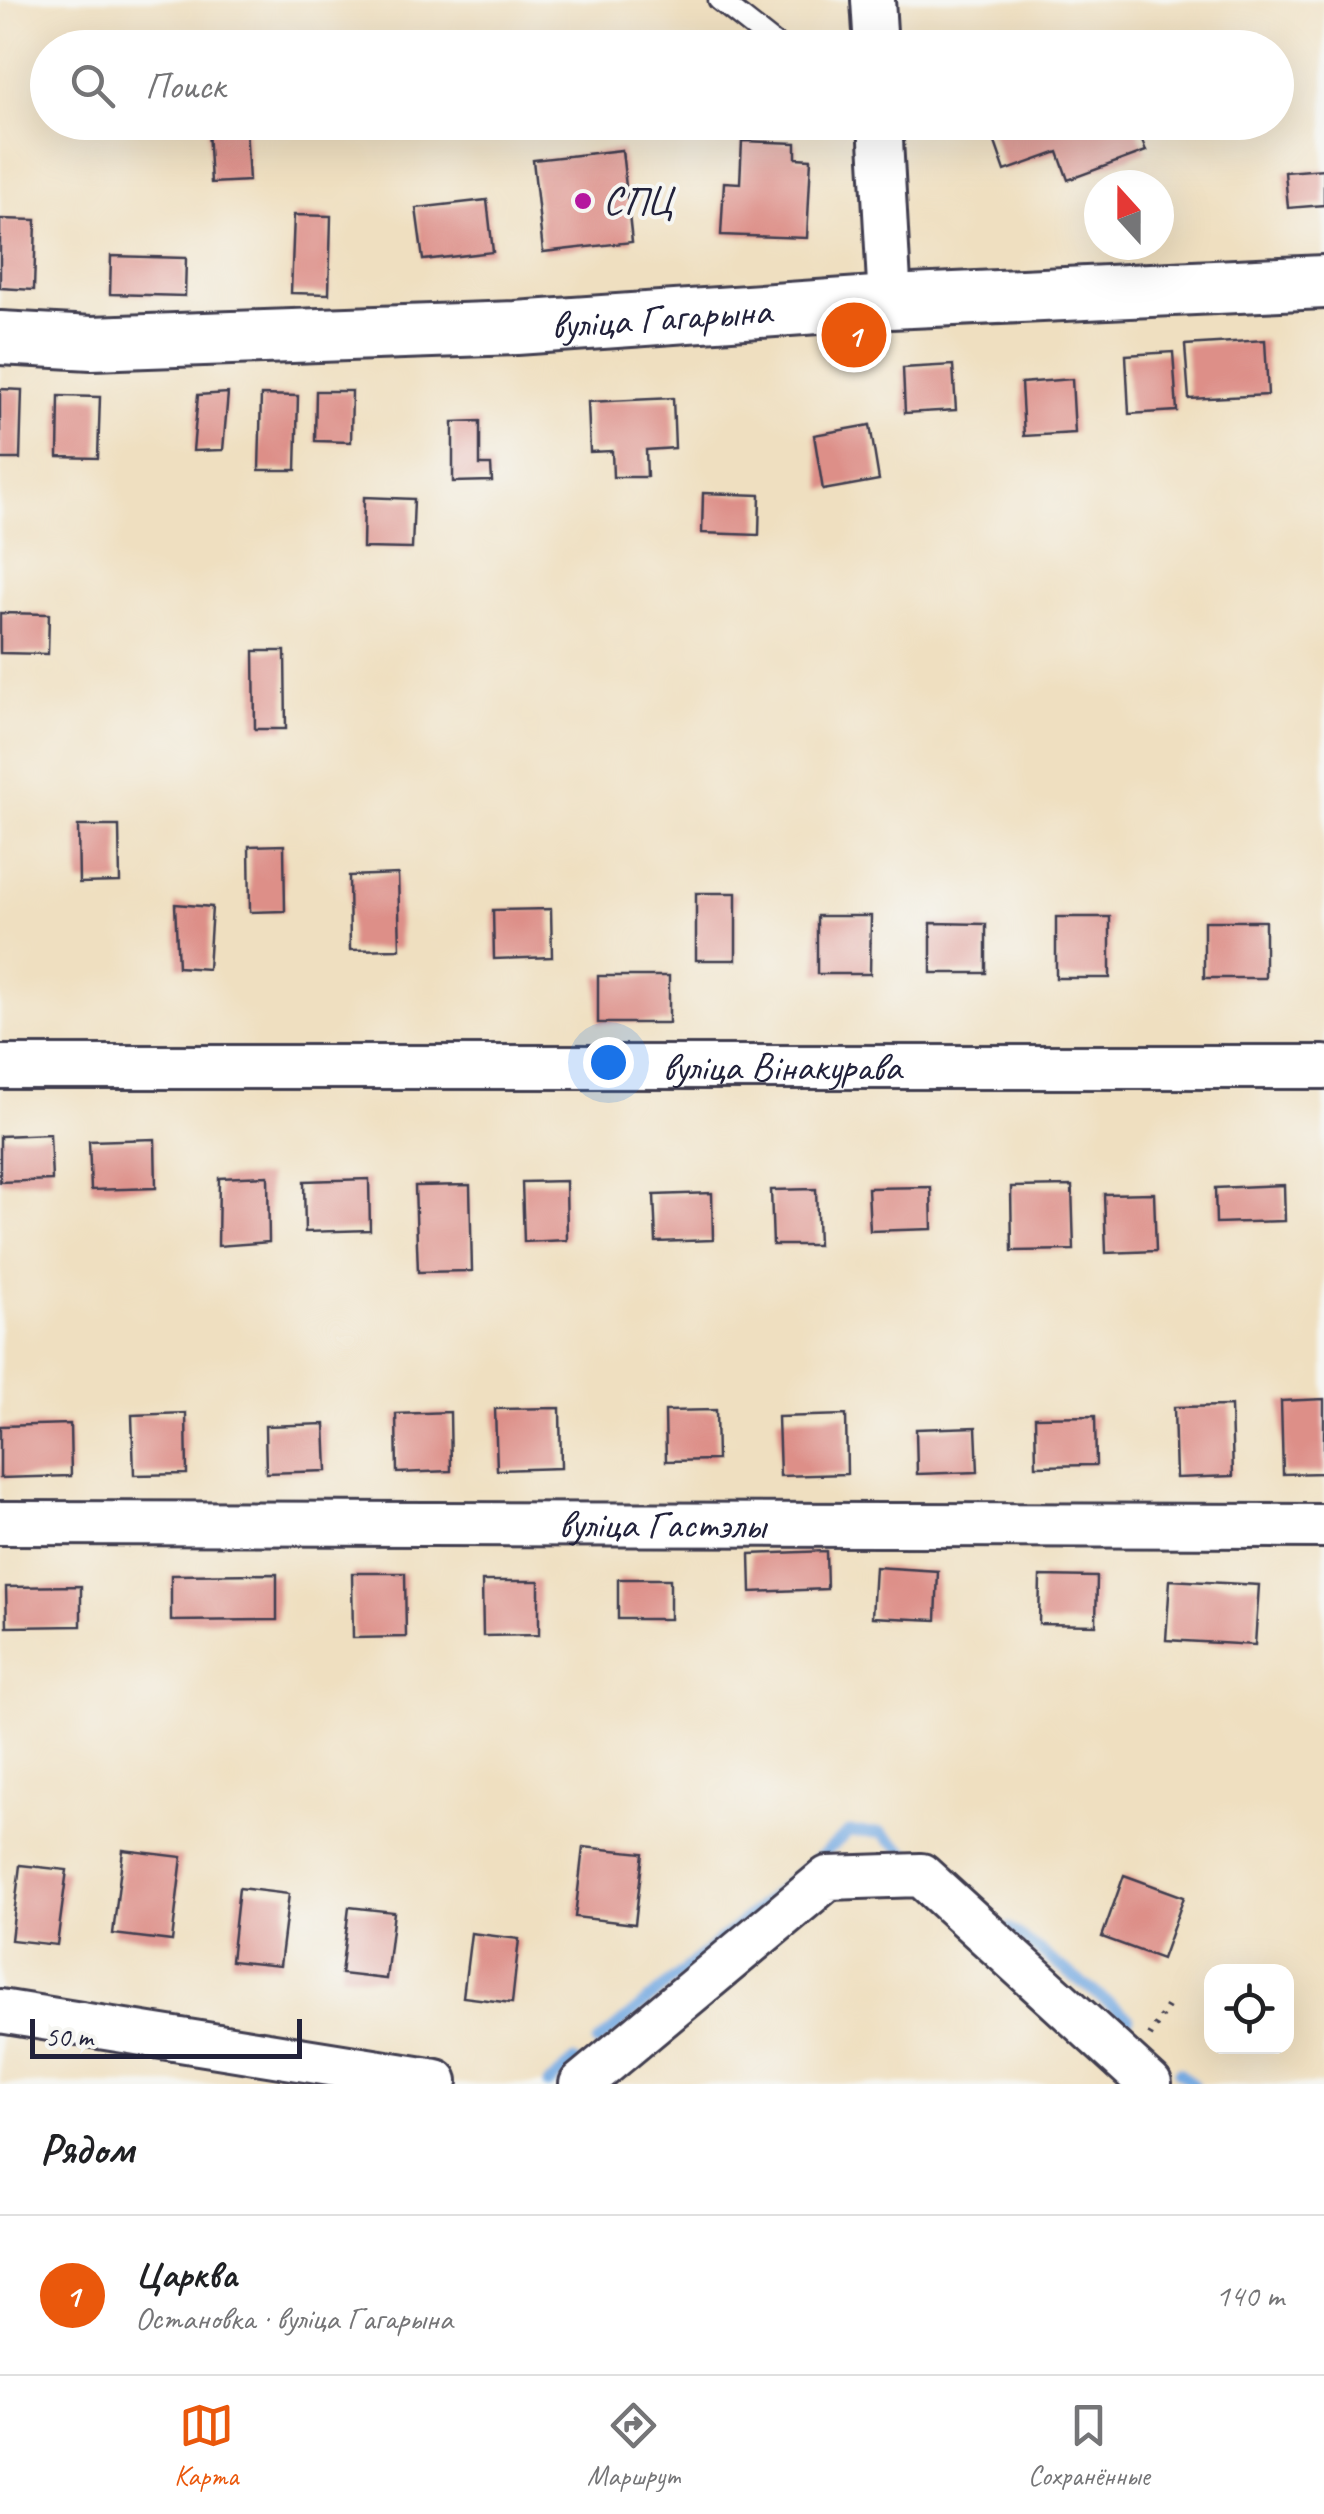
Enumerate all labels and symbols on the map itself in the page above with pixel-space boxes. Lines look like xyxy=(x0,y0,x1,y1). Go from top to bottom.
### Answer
north arrow xyxy=(1084,170,1174,260)
place label: СПЦ xyxy=(603,176,676,226)
marker: СПЦ xyxy=(572,190,594,212)
street label: вуліца Гагарына xyxy=(549,285,776,350)
pin: 1 xyxy=(822,298,886,372)
your location xyxy=(583,1037,634,1088)
street label: вуліца Вінакурава xyxy=(662,1042,904,1092)
street label: вуліца Гастэлы xyxy=(558,1499,768,1550)
scale bar xyxy=(30,2014,302,2058)

